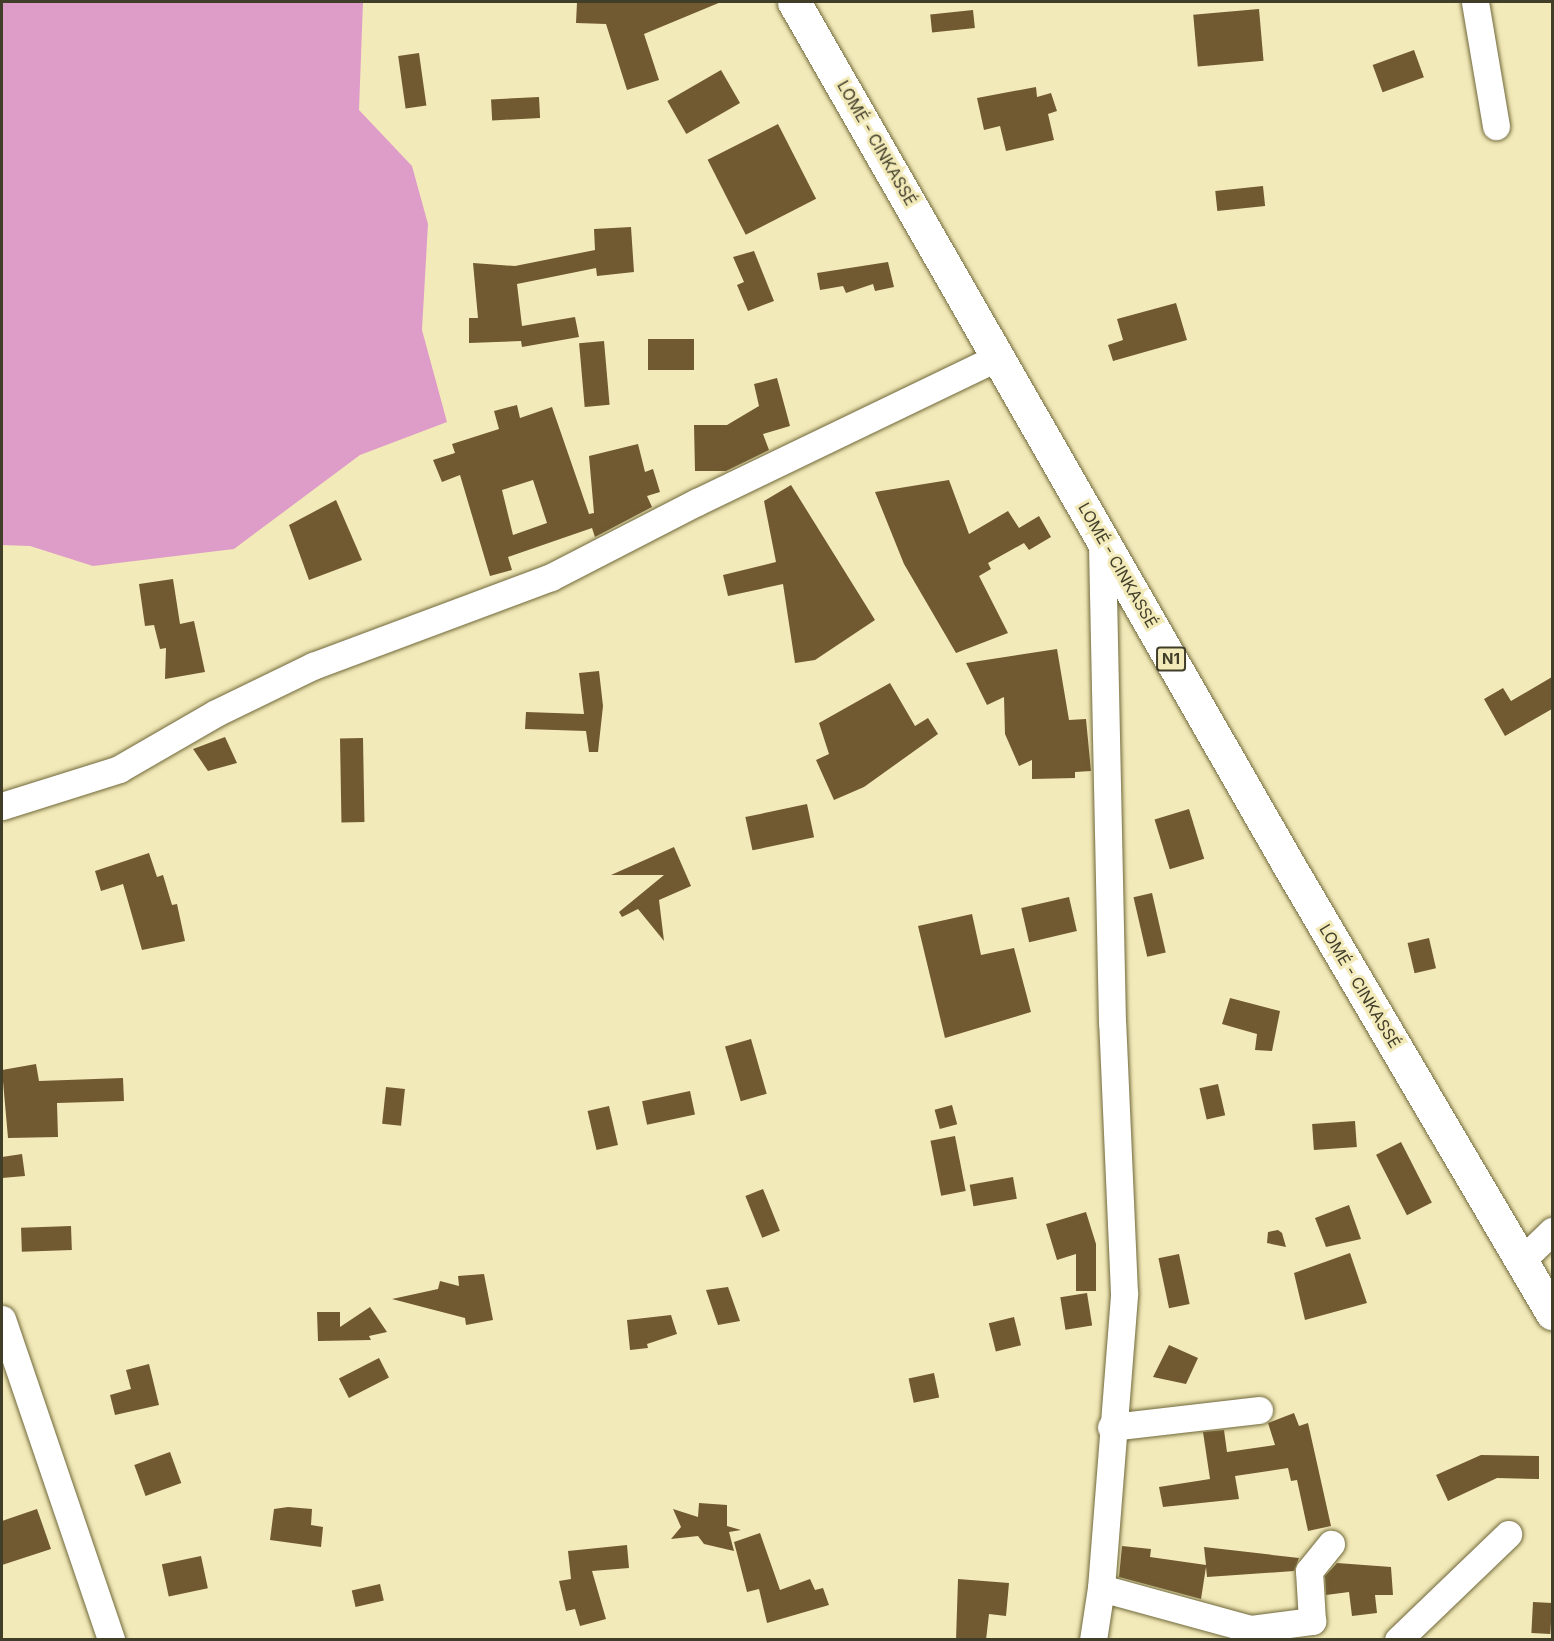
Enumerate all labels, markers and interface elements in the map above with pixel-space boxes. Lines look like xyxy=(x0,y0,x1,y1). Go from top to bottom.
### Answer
street label: LOMÉ - CINKASSÉ xyxy=(833,77,921,209)
street label: LOMÉ - CINKASSÉ xyxy=(1074,499,1162,631)
road number: N1 xyxy=(1156,647,1186,671)
street label: LOMÉ - CINKASSÉ xyxy=(1315,921,1405,1051)

